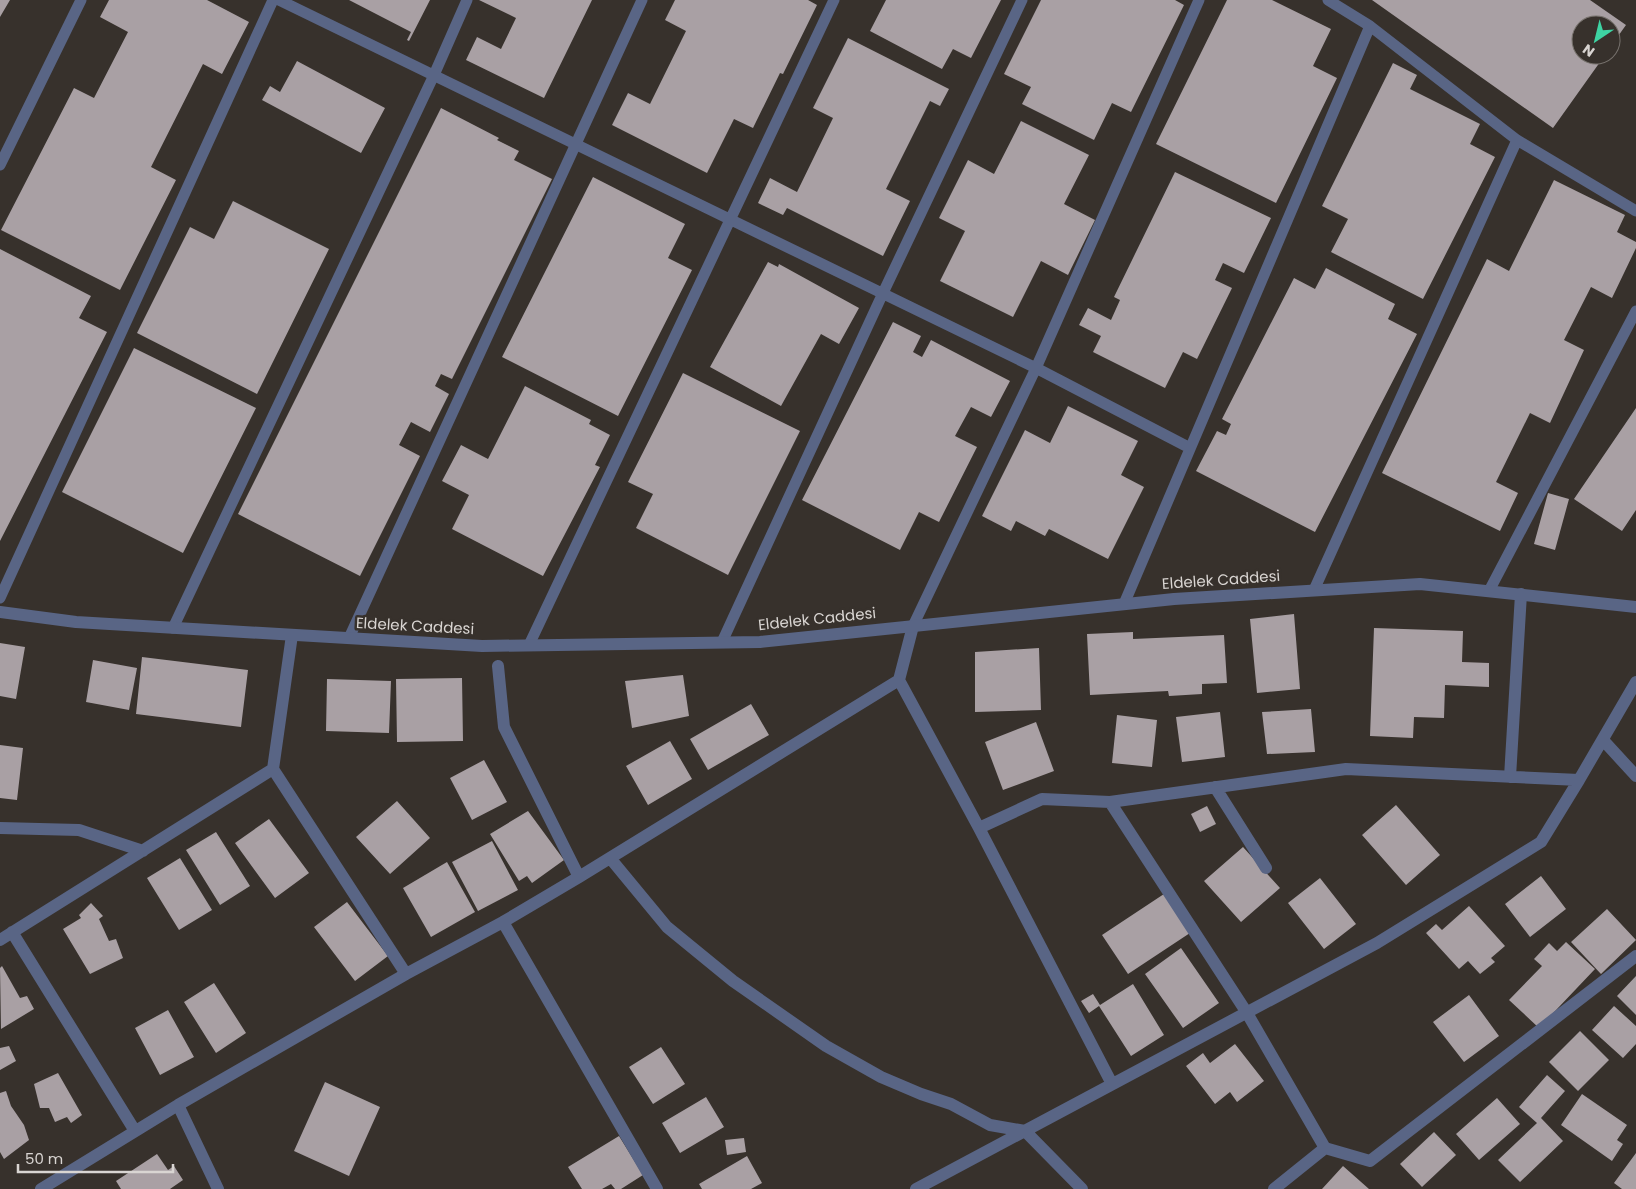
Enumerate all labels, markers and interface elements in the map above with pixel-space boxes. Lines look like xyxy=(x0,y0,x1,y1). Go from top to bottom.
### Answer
north arrow xyxy=(1571,15,1621,65)
text: N xyxy=(1578,39,1599,62)
street label: Eldelek Caddesi xyxy=(1161,565,1281,594)
street label: Eldelek Caddesi xyxy=(757,602,877,635)
street label: Eldelek Caddesi xyxy=(355,612,475,639)
scale bar xyxy=(18,1142,172,1174)
text: 50 m xyxy=(25,1148,63,1169)

